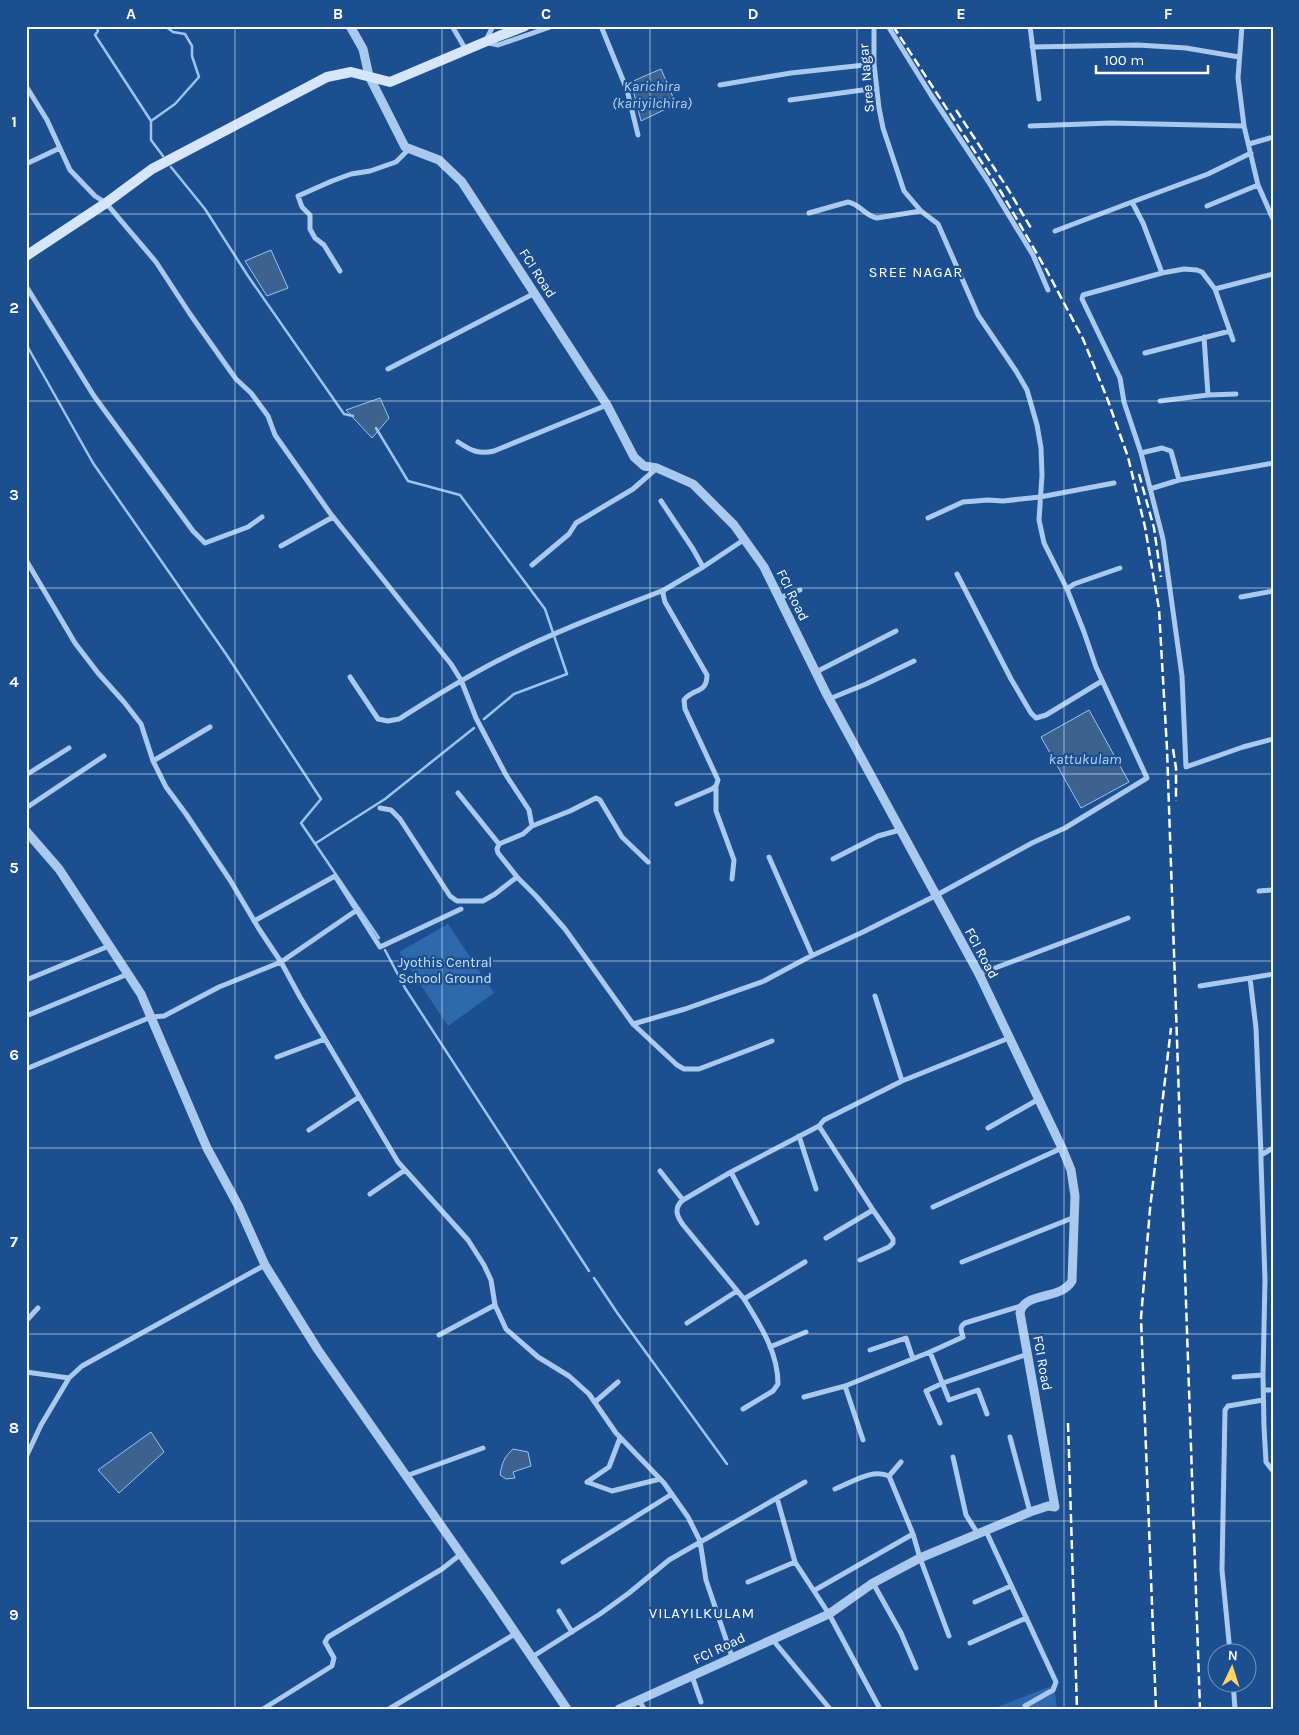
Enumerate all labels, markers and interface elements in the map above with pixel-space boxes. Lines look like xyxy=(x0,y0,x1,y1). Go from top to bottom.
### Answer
text: A xyxy=(126,4,136,23)
text: B xyxy=(333,4,343,23)
text: C xyxy=(541,4,551,23)
text: D xyxy=(748,4,759,23)
text: E xyxy=(956,4,966,23)
text: F xyxy=(1164,4,1173,23)
street label: Sree Nagar xyxy=(855,42,878,113)
scale bar xyxy=(1096,42,1209,74)
text: 100 m xyxy=(1104,51,1144,69)
water label: Karichira (kariyilchira) xyxy=(612,77,692,112)
text: 1 xyxy=(11,112,17,131)
street label: FCI Road xyxy=(515,245,560,301)
district label: SREE NAGAR xyxy=(868,263,964,281)
text: 2 xyxy=(9,298,19,317)
text: 3 xyxy=(9,485,19,504)
street label: FCI Road xyxy=(773,567,812,624)
text: 4 xyxy=(9,672,19,691)
water label: kattukulam xyxy=(1048,750,1122,768)
text: 5 xyxy=(9,858,19,877)
street label: FCI Road xyxy=(961,925,1002,982)
park label: Jyothis Central School Ground xyxy=(398,954,492,987)
text: 6 xyxy=(9,1045,19,1064)
text: 7 xyxy=(10,1232,18,1251)
street label: FCI Road xyxy=(1029,1334,1056,1392)
text: 8 xyxy=(9,1418,19,1437)
district label: VILAYILKULAM xyxy=(649,1604,755,1622)
text: 9 xyxy=(9,1605,19,1624)
street label: FCI Road xyxy=(691,1629,748,1668)
north arrow xyxy=(1206,1642,1256,1692)
text: N xyxy=(1227,1647,1238,1664)

